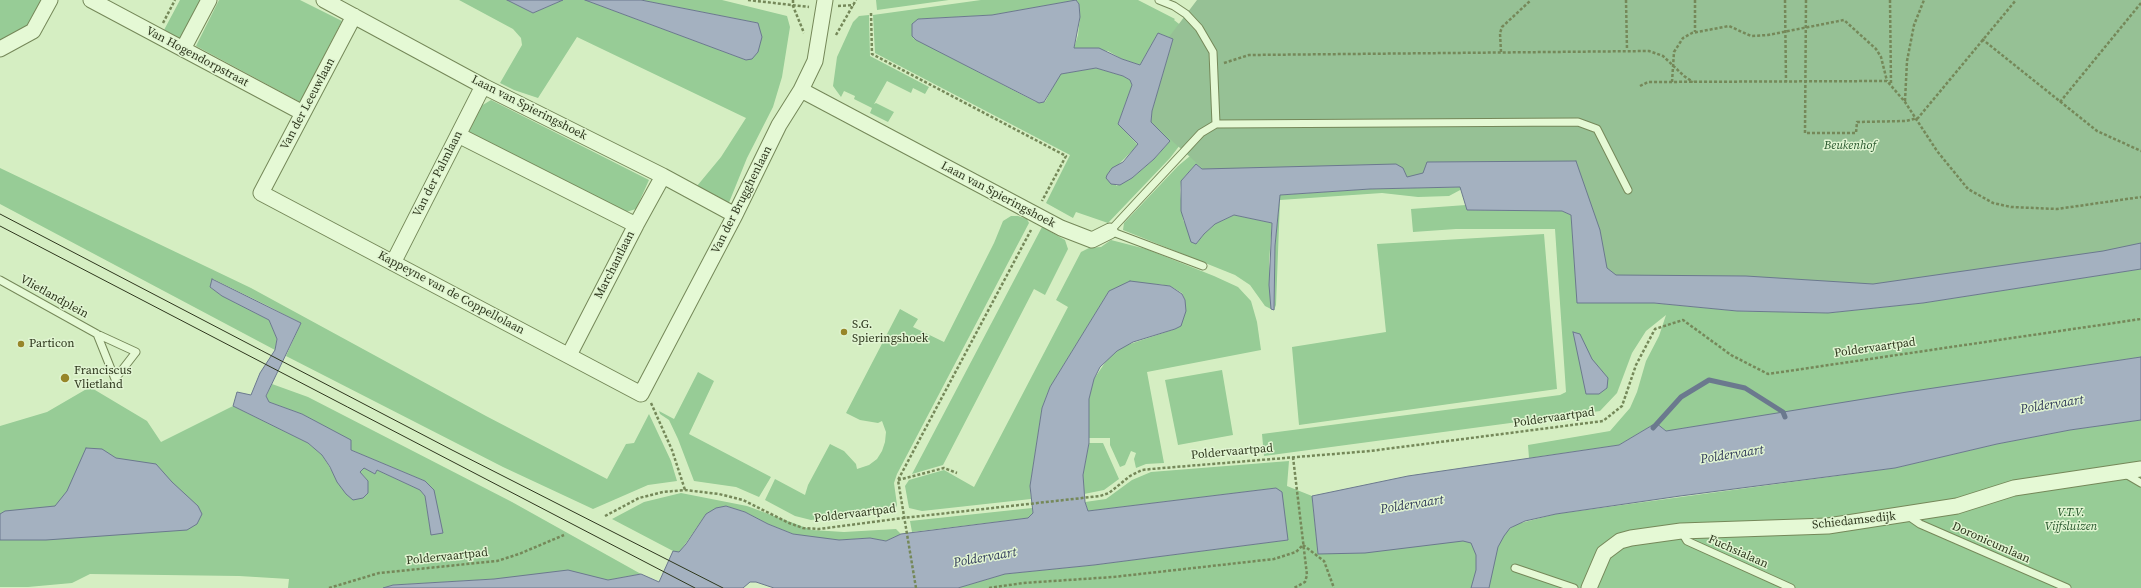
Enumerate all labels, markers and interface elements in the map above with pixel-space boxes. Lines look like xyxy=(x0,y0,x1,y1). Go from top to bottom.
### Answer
street label: Van Hogendorpstraat xyxy=(143,24,251,90)
street label: Van der Leeuwlaan xyxy=(278,56,338,152)
street label: Laan van Spieringshoek xyxy=(469,73,589,143)
street label: Van der Palmlaan xyxy=(410,129,466,219)
park label: Beukenhof xyxy=(1824,139,1876,153)
street label: Van der Brugghenlaan xyxy=(709,144,775,256)
street label: Laan van Spieringshoek xyxy=(938,159,1058,231)
street label: Marchantlaan xyxy=(592,229,638,301)
street label: Kappeyne van de Coppellolaan xyxy=(375,248,527,338)
street label: Vlietlandplein xyxy=(17,272,91,322)
place label: S.G. Spieringshoek xyxy=(852,318,928,346)
marker: S.G. Spieringshoek xyxy=(839,327,849,337)
street label: Poldervaartpad xyxy=(1833,335,1917,361)
place label: Particon xyxy=(29,337,75,351)
marker: Particon xyxy=(16,339,26,349)
place label: Franciscus Vlietland xyxy=(74,364,132,392)
marker: Franciscus Vlietland xyxy=(59,372,71,384)
water label: Poldervaart xyxy=(2019,392,2085,418)
street label: Poldervaartpad xyxy=(1512,405,1596,431)
street label: Poldervaartpad xyxy=(1190,441,1274,463)
water label: Poldervaart xyxy=(1699,442,1765,468)
water label: Poldervaart xyxy=(1379,492,1445,518)
street label: Poldervaartpad xyxy=(813,502,897,526)
park label: V.T.V. Vijfsluizen xyxy=(2045,506,2097,534)
street label: Schiedamsedijk xyxy=(1812,509,1896,533)
street label: Doronicumlaan xyxy=(1950,519,2032,567)
street label: Fuchsialaan xyxy=(1706,532,1770,572)
water label: Poldervaart xyxy=(952,545,1018,571)
street label: Poldervaartpad xyxy=(405,546,489,568)

